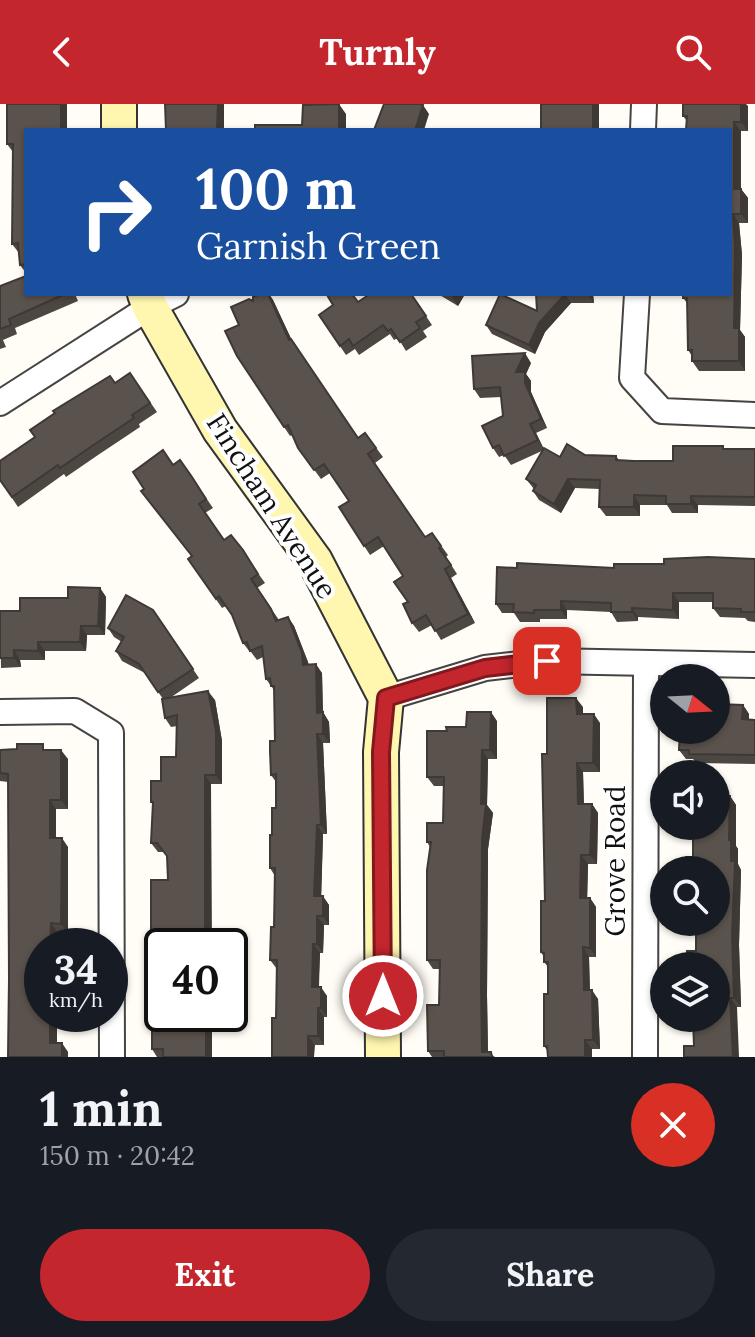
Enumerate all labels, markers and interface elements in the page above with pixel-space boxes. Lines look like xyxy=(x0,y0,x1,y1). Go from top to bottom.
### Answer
text: Turnly xyxy=(319,29,436,75)
icon: back xyxy=(40,30,84,74)
icon: search xyxy=(671,30,715,74)
text: 100 m xyxy=(196,153,356,224)
icon: right xyxy=(64,160,168,264)
text: Garnish Green xyxy=(196,223,441,269)
street label: Fincham Avenue xyxy=(199,407,345,605)
pin xyxy=(513,627,581,695)
icon: arrive xyxy=(525,639,569,683)
north arrow xyxy=(650,664,730,744)
map controls xyxy=(650,664,730,1032)
button: sound xyxy=(650,760,730,840)
street label: Grove Road xyxy=(597,786,633,936)
button: search xyxy=(650,856,730,936)
speed limit sign: 40 xyxy=(144,928,248,1032)
text: 34 xyxy=(54,944,98,995)
button: layers xyxy=(650,952,730,1032)
position arrow xyxy=(341,954,425,1038)
text: km/h xyxy=(49,987,103,1012)
text: 1 min xyxy=(40,1078,163,1139)
button: close xyxy=(631,1083,715,1167)
text: 150 m · 20:42 xyxy=(40,1139,195,1172)
button: Exit xyxy=(40,1229,370,1321)
button: Share xyxy=(386,1229,715,1321)

